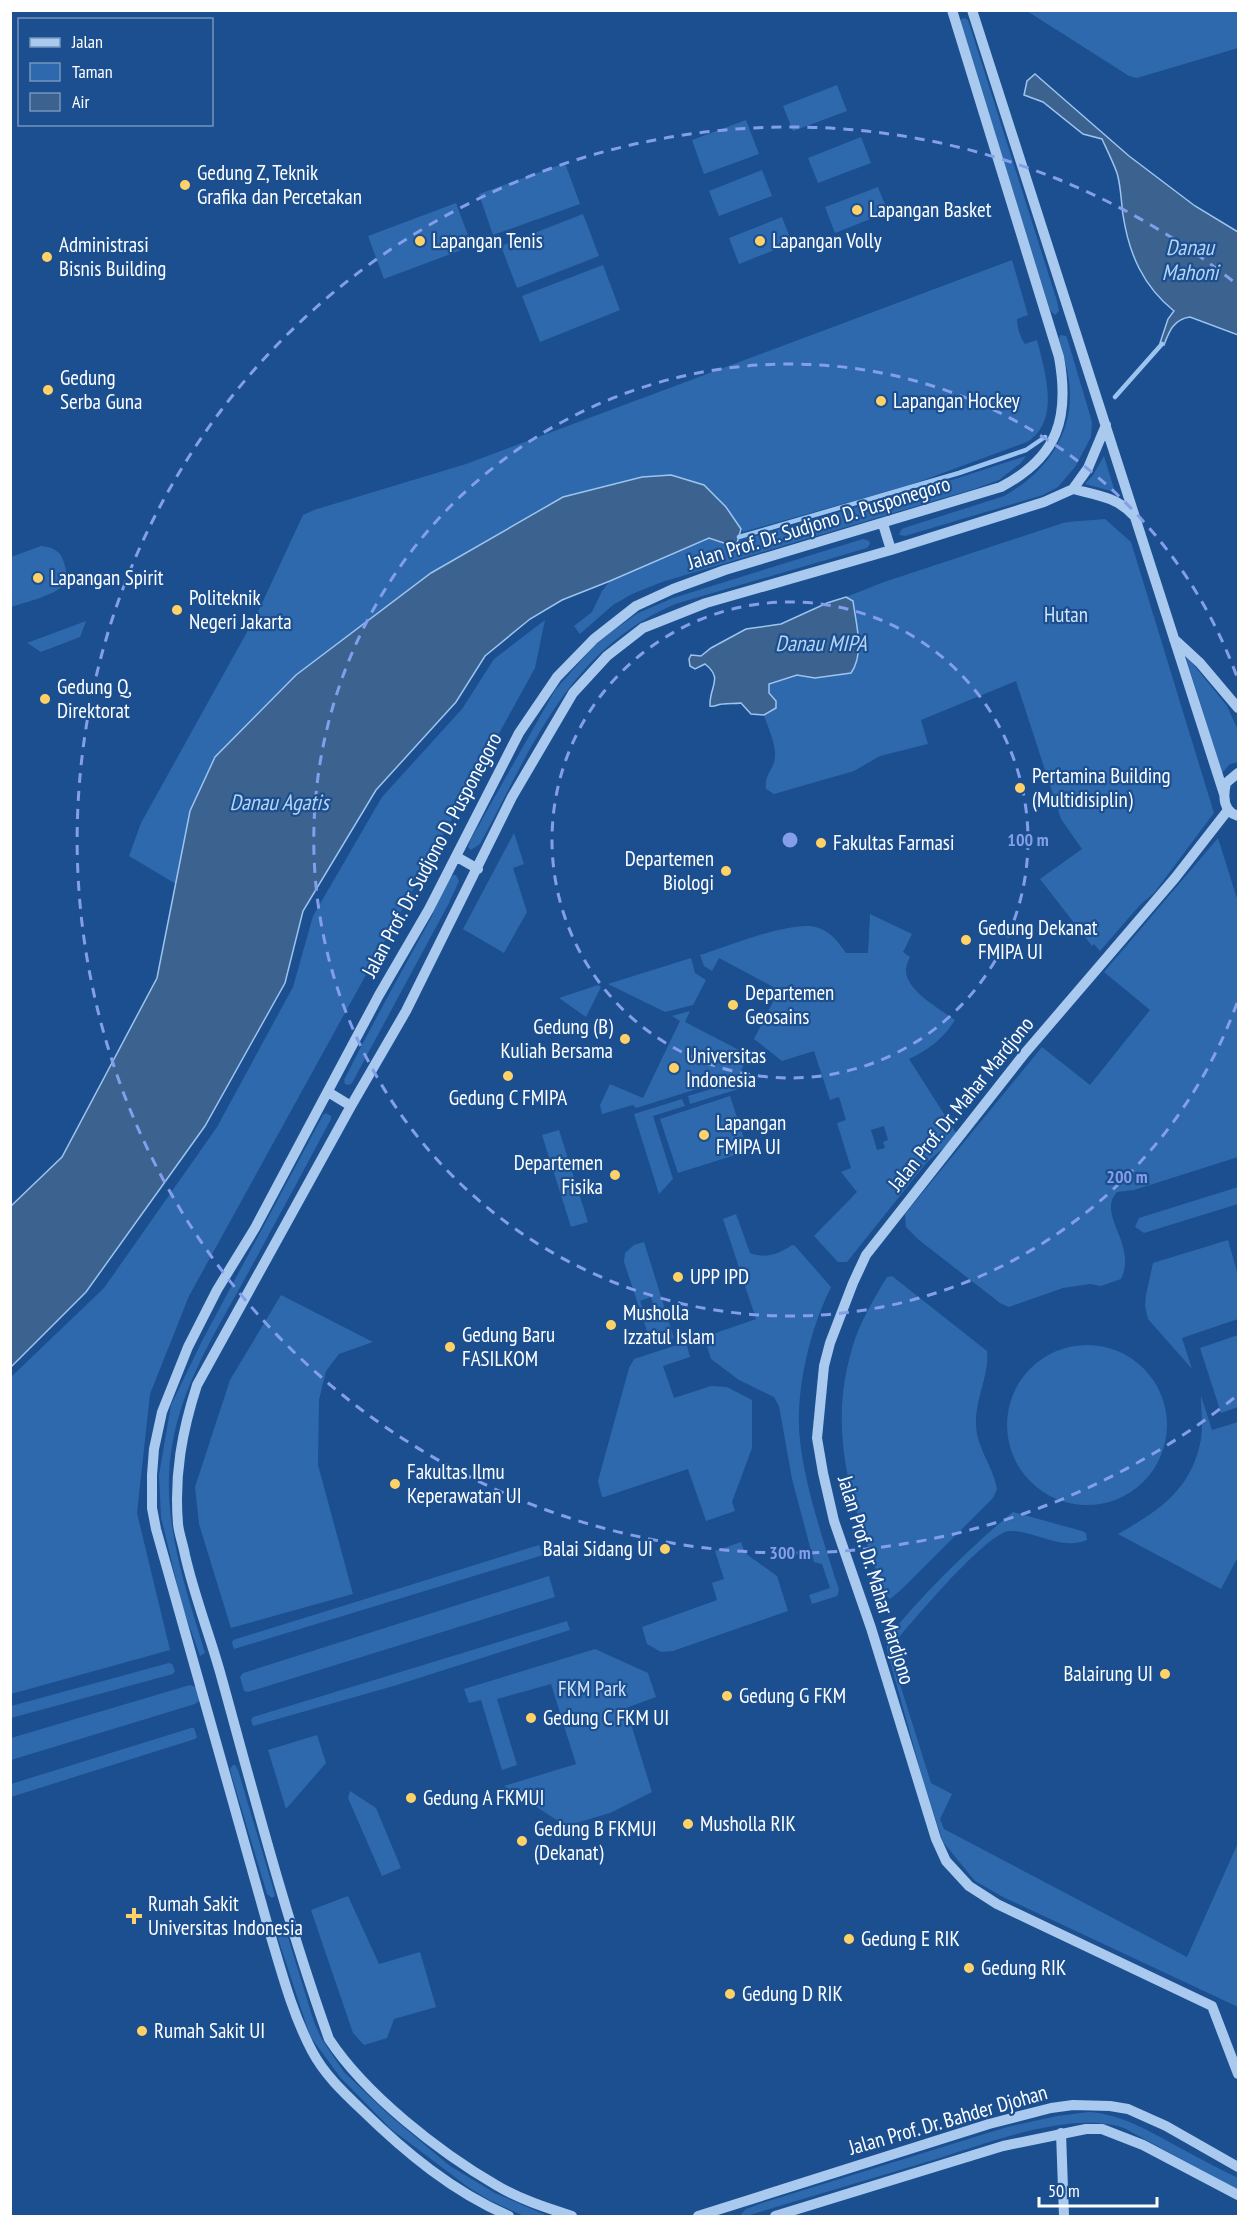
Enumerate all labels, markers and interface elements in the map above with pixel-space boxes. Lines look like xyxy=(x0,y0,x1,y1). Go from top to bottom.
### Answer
legend xyxy=(18,18,213,126)
text: Jalan xyxy=(71,30,103,53)
text: Taman xyxy=(72,60,113,83)
text: Air xyxy=(72,90,89,113)
place label: Gedung Z, Teknik Grafika dan Percetakan xyxy=(197,159,362,210)
marker: Gedung Z, Teknik Grafika dan Percetakan xyxy=(178,178,192,192)
place label: Lapangan Basket xyxy=(869,196,992,223)
marker: Lapangan Basket xyxy=(850,203,864,217)
place label: Lapangan Tenis xyxy=(432,227,543,254)
place label: Lapangan Volly xyxy=(772,227,882,254)
place label: Administrasi Bisnis Building xyxy=(59,231,166,282)
water label: Danau Mahoni xyxy=(1162,233,1221,286)
marker: Lapangan Tenis xyxy=(413,234,427,248)
marker: Lapangan Volly xyxy=(753,234,767,248)
marker: Administrasi Bisnis Building xyxy=(40,250,54,264)
place label: Gedung Serba Guna xyxy=(60,364,142,415)
marker: Gedung Serba Guna xyxy=(41,383,55,397)
place label: Lapangan Hockey xyxy=(893,387,1020,414)
marker: Lapangan Hockey xyxy=(874,394,888,408)
street label: Jalan Prof. Dr. Sudjono D. Pusponegoro xyxy=(683,470,954,576)
place label: Lapangan Spirit xyxy=(50,564,164,591)
marker: Lapangan Spirit xyxy=(31,571,45,585)
place label: Politeknik Negeri Jakarta xyxy=(189,584,292,635)
park label: Hutan xyxy=(1044,601,1088,628)
marker: Politeknik Negeri Jakarta xyxy=(170,603,184,617)
water label: Danau MIPA xyxy=(775,629,867,657)
place label: Gedung Q, Direktorat xyxy=(57,673,132,724)
marker: Gedung Q, Direktorat xyxy=(38,692,52,706)
street label: Jalan Prof. Dr. Sudjono D. Pusponegoro xyxy=(355,728,508,983)
place label: Pertamina Building (Multidisiplin) xyxy=(1032,762,1171,813)
marker: Pertamina Building (Multidisiplin) xyxy=(1013,781,1027,795)
water label: Danau Agatis xyxy=(229,788,331,816)
text: 100 m xyxy=(1007,828,1049,851)
place label: Fakultas Farmasi xyxy=(833,829,955,856)
centre of rings xyxy=(780,830,800,850)
marker: Fakultas Farmasi xyxy=(814,836,828,850)
place label: Departemen Biologi xyxy=(625,845,714,896)
marker: Departemen Biologi xyxy=(719,864,733,878)
place label: Gedung Dekanat FMIPA UI xyxy=(978,914,1098,965)
marker: Gedung Dekanat FMIPA UI xyxy=(959,933,973,947)
place label: Departemen Geosains xyxy=(745,979,834,1030)
marker: Departemen Geosains xyxy=(726,998,740,1012)
street label: Jalan Prof. Dr. Mahar Mardjono xyxy=(881,1011,1039,1197)
place label: Gedung (B) Kuliah Bersama xyxy=(501,1013,613,1064)
marker: Gedung (B) Kuliah Bersama xyxy=(618,1032,632,1046)
place label: Universitas Indonesia xyxy=(686,1042,766,1093)
marker: Universitas Indonesia xyxy=(667,1061,681,1075)
marker: Gedung C FMIPA xyxy=(501,1069,515,1083)
place label: Gedung C FMIPA xyxy=(449,1084,567,1111)
place label: Lapangan FMIPA UI xyxy=(716,1109,786,1160)
marker: Lapangan FMIPA UI xyxy=(697,1128,711,1142)
place label: Departemen Fisika xyxy=(514,1149,603,1200)
text: 200 m xyxy=(1106,1165,1148,1188)
marker: Departemen Fisika xyxy=(608,1168,622,1182)
place label: UPP IPD xyxy=(690,1263,749,1290)
marker: UPP IPD xyxy=(671,1270,685,1284)
place label: Musholla Izzatul Islam xyxy=(623,1299,715,1350)
marker: Musholla Izzatul Islam xyxy=(604,1318,618,1332)
place label: Gedung Baru FASILKOM xyxy=(462,1321,555,1372)
marker: Gedung Baru FASILKOM xyxy=(443,1340,457,1354)
place label: Fakultas Ilmu Keperawatan UI xyxy=(407,1458,522,1509)
street label: Jalan Prof. Dr. Mahar Mardjono xyxy=(832,1471,921,1687)
marker: Fakultas Ilmu Keperawatan UI xyxy=(388,1477,402,1491)
place label: Balai Sidang UI xyxy=(543,1535,653,1562)
text: 300 m xyxy=(769,1541,811,1564)
marker: Balai Sidang UI xyxy=(658,1542,672,1556)
place label: Balairung UI xyxy=(1063,1660,1153,1687)
marker: Balairung UI xyxy=(1158,1667,1172,1681)
park label: FKM Park xyxy=(558,1675,626,1702)
place label: Gedung G FKM xyxy=(739,1682,846,1709)
marker: Gedung G FKM xyxy=(720,1689,734,1703)
place label: Gedung C FKM UI xyxy=(543,1704,669,1731)
marker: Gedung C FKM UI xyxy=(524,1711,538,1725)
place label: Gedung A FKMUI xyxy=(423,1784,544,1811)
marker: Gedung A FKMUI xyxy=(404,1791,418,1805)
place label: Musholla RIK xyxy=(700,1810,796,1837)
place label: Gedung B FKMUI (Dekanat) xyxy=(534,1815,657,1866)
marker: Musholla RIK xyxy=(681,1817,695,1831)
marker: Gedung B FKMUI (Dekanat) xyxy=(515,1834,529,1848)
place label: Rumah Sakit Universitas Indonesia xyxy=(148,1890,303,1941)
marker: Rumah Sakit Universitas Indonesia xyxy=(125,1907,143,1925)
place label: Gedung E RIK xyxy=(861,1925,960,1952)
marker: Gedung E RIK xyxy=(842,1932,856,1946)
place label: Gedung RIK xyxy=(981,1954,1066,1981)
marker: Gedung RIK xyxy=(962,1961,976,1975)
place label: Gedung D RIK xyxy=(742,1980,843,2007)
marker: Gedung D RIK xyxy=(723,1987,737,2001)
place label: Rumah Sakit UI xyxy=(154,2017,265,2044)
marker: Rumah Sakit UI xyxy=(135,2024,149,2038)
street label: Jalan Prof. Dr. Bahder Djohan xyxy=(844,2078,1050,2161)
scale bar xyxy=(1039,2170,1158,2208)
text: 50 m xyxy=(1048,2179,1080,2202)

